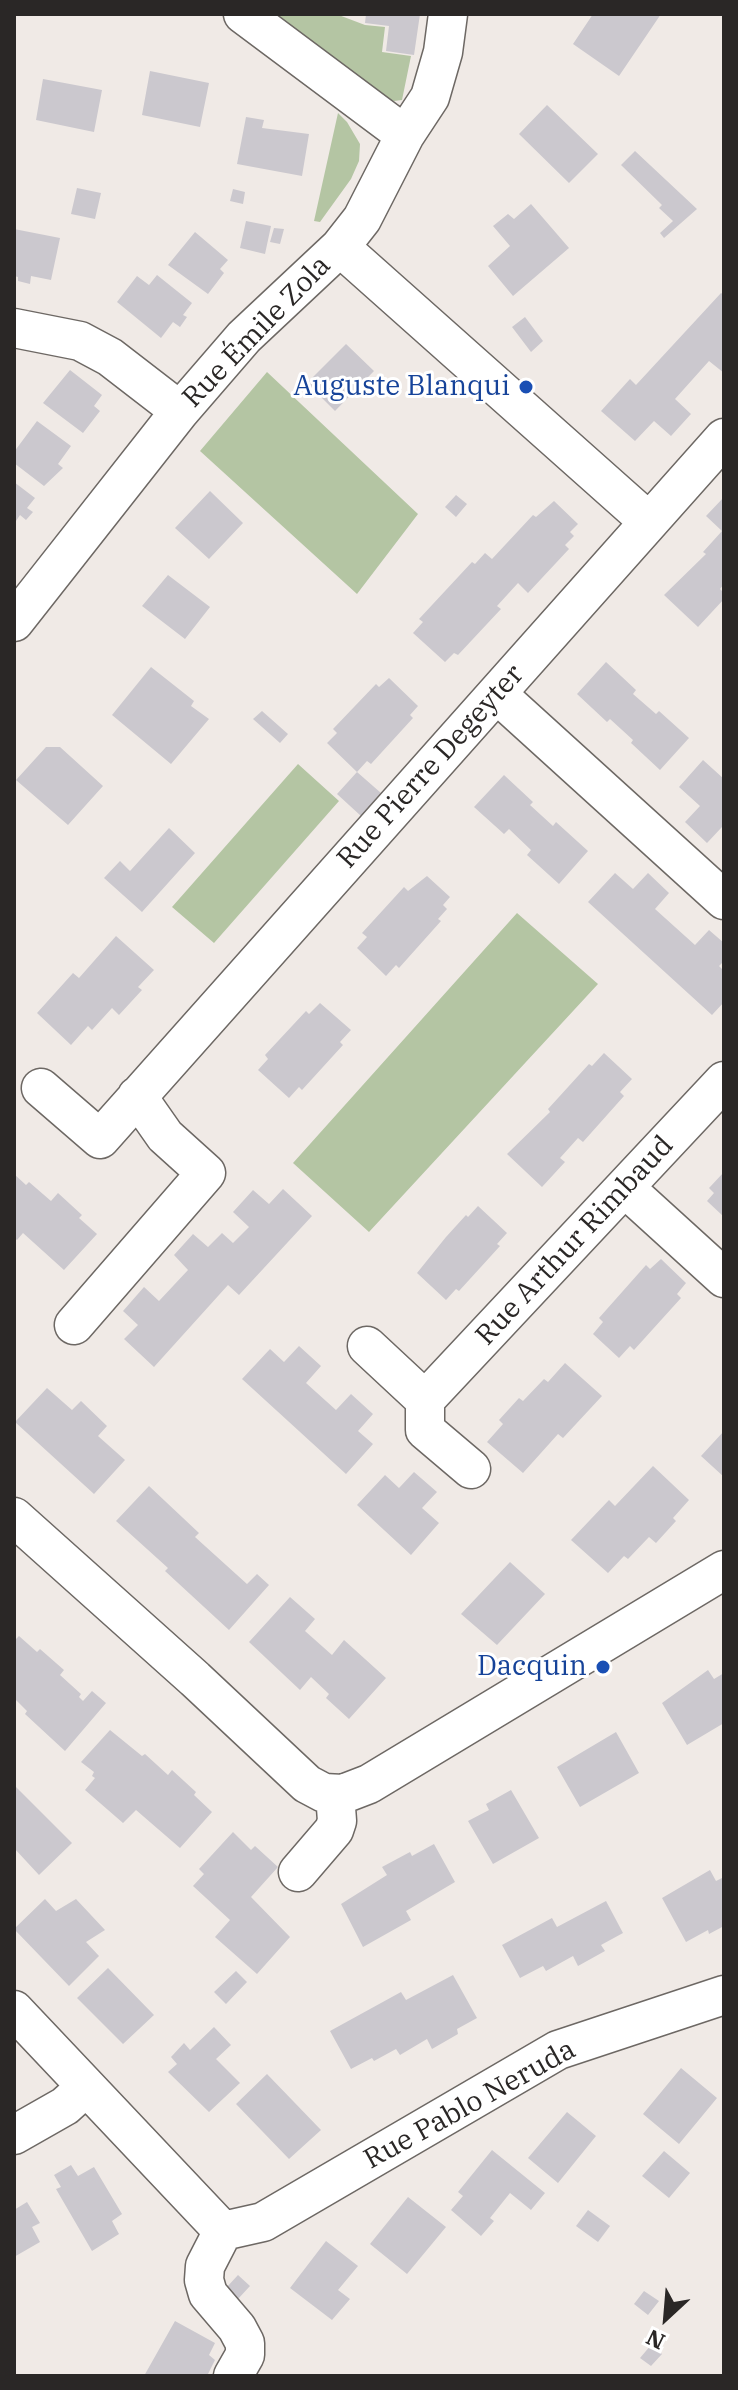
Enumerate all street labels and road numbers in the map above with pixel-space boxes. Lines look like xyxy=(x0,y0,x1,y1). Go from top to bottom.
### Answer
street label: Rue Émile Zola xyxy=(176,249,338,415)
street label: Rue Pierre Degeyter xyxy=(331,658,531,876)
street label: Rue Arthur Rimbaud xyxy=(469,1129,681,1353)
street label: Rue Pablo Neruda xyxy=(359,2033,581,2177)

